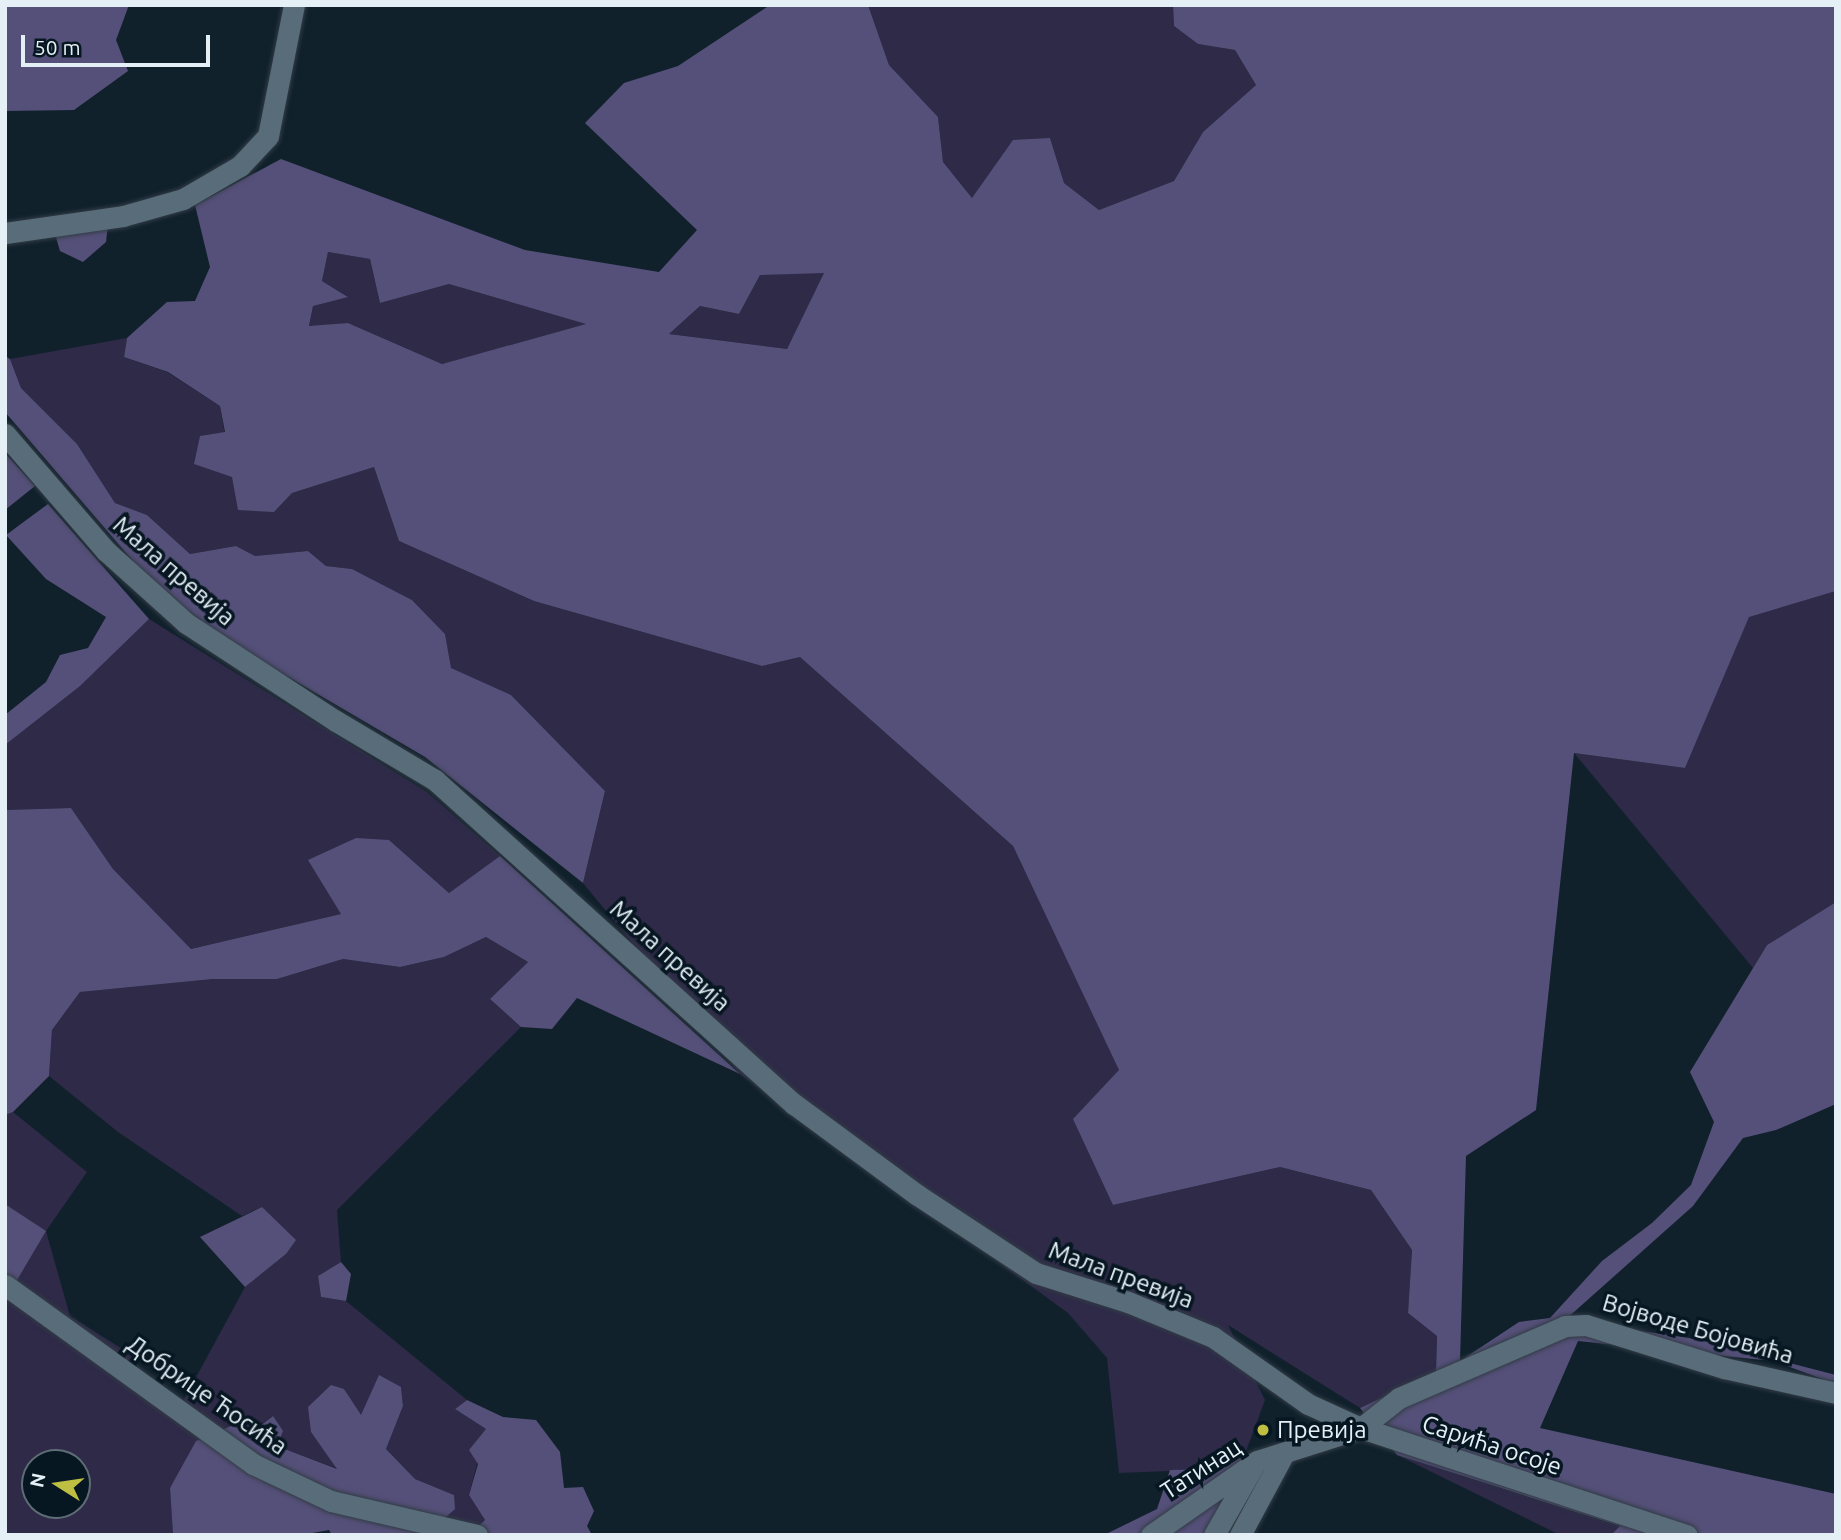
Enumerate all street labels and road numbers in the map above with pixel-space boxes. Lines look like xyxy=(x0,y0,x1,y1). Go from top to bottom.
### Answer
street label: Мала превија xyxy=(107,510,241,632)
street label: Мала превија xyxy=(604,895,736,1017)
street label: Мала превија xyxy=(1045,1236,1197,1314)
street label: Војводе Бојовића xyxy=(1599,1288,1797,1370)
street label: Добрице Ћосића xyxy=(121,1329,293,1461)
street label: Сарића осоје xyxy=(1419,1409,1565,1481)
street label: Татинац xyxy=(1155,1432,1247,1506)

